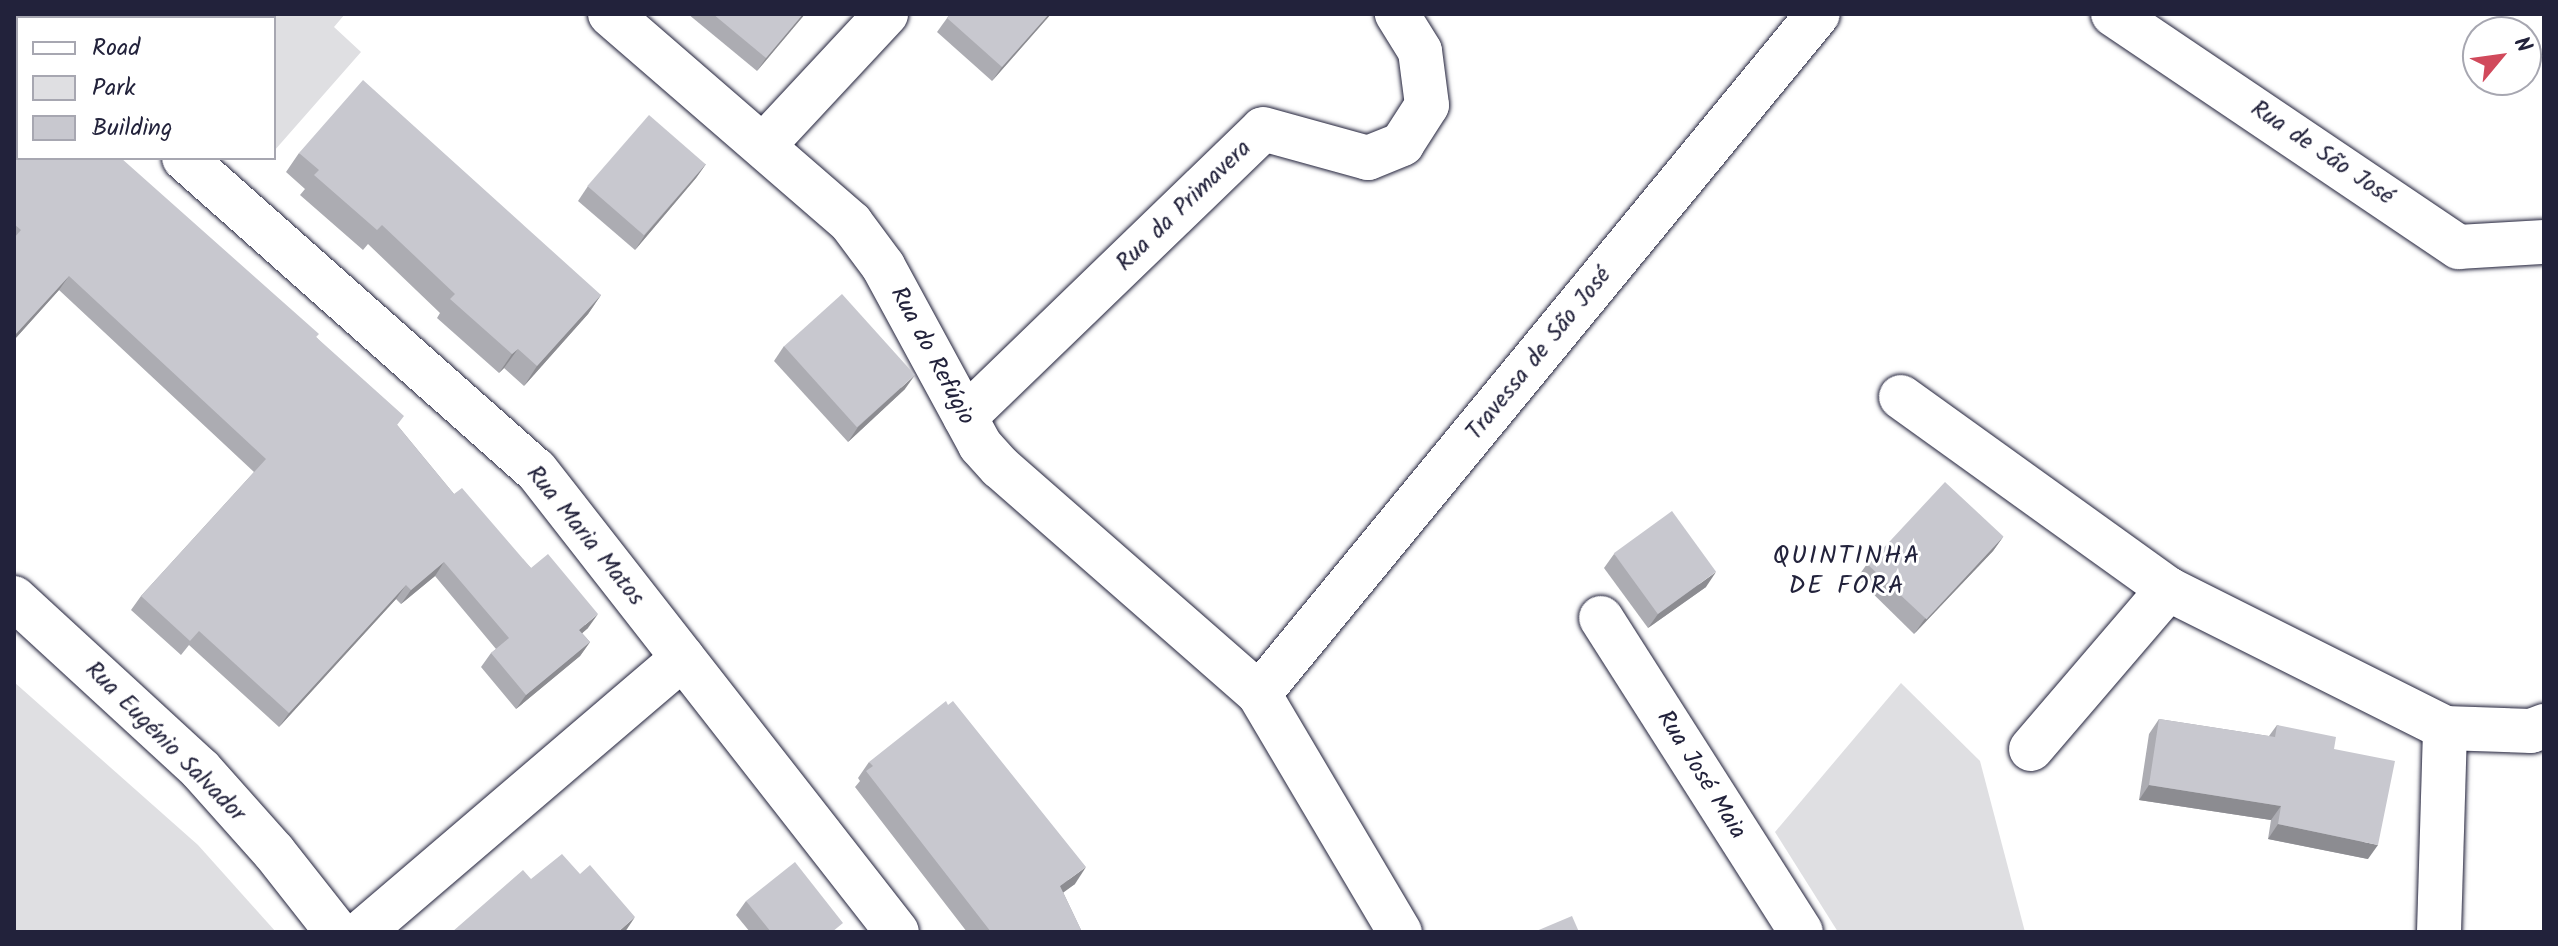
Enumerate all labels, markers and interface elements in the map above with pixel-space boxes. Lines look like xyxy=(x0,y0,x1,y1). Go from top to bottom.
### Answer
legend xyxy=(16,16,276,160)
north arrow xyxy=(2462,16,2542,96)
text: Road xyxy=(92,29,140,68)
text: N xyxy=(2503,31,2540,60)
text: Park xyxy=(92,69,136,108)
street label: Rua de São José xyxy=(2245,95,2399,211)
text: Building xyxy=(92,109,172,148)
street label: Rua da Primavera xyxy=(1111,134,1257,278)
street label: Travessa de São José xyxy=(1460,262,1618,446)
street label: Rua do Refúgio xyxy=(884,282,980,430)
street label: Rua Maria Matos xyxy=(520,460,650,612)
district label: QUINTINHA DE FORA xyxy=(1773,541,1921,602)
street label: Rua Eugénio Salvador xyxy=(79,656,251,828)
street label: Rua José Maia xyxy=(1650,705,1752,845)

